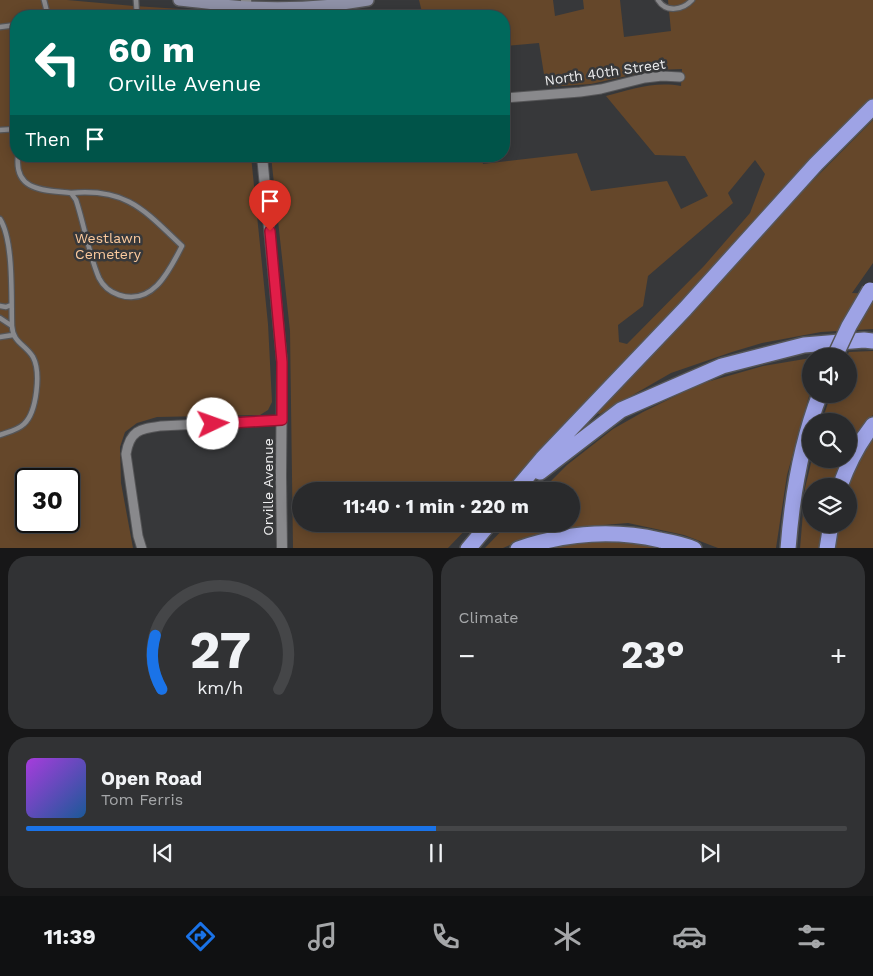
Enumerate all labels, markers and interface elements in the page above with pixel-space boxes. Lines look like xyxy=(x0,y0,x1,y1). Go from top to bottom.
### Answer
text: 60 m xyxy=(108,29,195,71)
icon: left xyxy=(25,30,90,95)
street label: North 40th Street xyxy=(544,56,667,88)
text: Orville Avenue xyxy=(108,71,261,96)
icon: arrive xyxy=(81,125,109,153)
text: Then xyxy=(25,128,71,151)
pin xyxy=(249,180,291,231)
icon: arrive xyxy=(256,187,284,215)
park label: Westlawn Cemetery xyxy=(75,230,142,262)
map controls xyxy=(802,348,857,533)
button: sound xyxy=(802,348,857,403)
position arrow xyxy=(186,397,238,449)
button: search xyxy=(802,413,857,468)
street label: Orville Avenue xyxy=(260,438,276,536)
speed limit sign: 30 xyxy=(15,468,80,533)
button: layers xyxy=(802,478,857,533)
text: 11:40 · 1 min · 220 m xyxy=(343,495,529,518)
text: Climate xyxy=(459,608,519,627)
text: 27 xyxy=(189,620,251,681)
text: 23° xyxy=(621,633,685,677)
text: − xyxy=(459,639,475,672)
text: + xyxy=(830,639,847,672)
text: km/h xyxy=(197,677,243,698)
text: Open Road xyxy=(101,767,202,790)
text: Tom Ferris xyxy=(101,790,183,809)
icon: previous xyxy=(149,839,177,867)
icon: pause xyxy=(422,839,450,867)
icon: next xyxy=(696,839,724,867)
icon: directions xyxy=(183,919,218,954)
icon: music xyxy=(305,919,340,954)
icon: phone xyxy=(428,919,463,954)
icon: climate xyxy=(550,919,585,954)
icon: car xyxy=(672,919,707,954)
icon: filters xyxy=(794,919,829,954)
text: 11:39 xyxy=(44,924,96,949)

